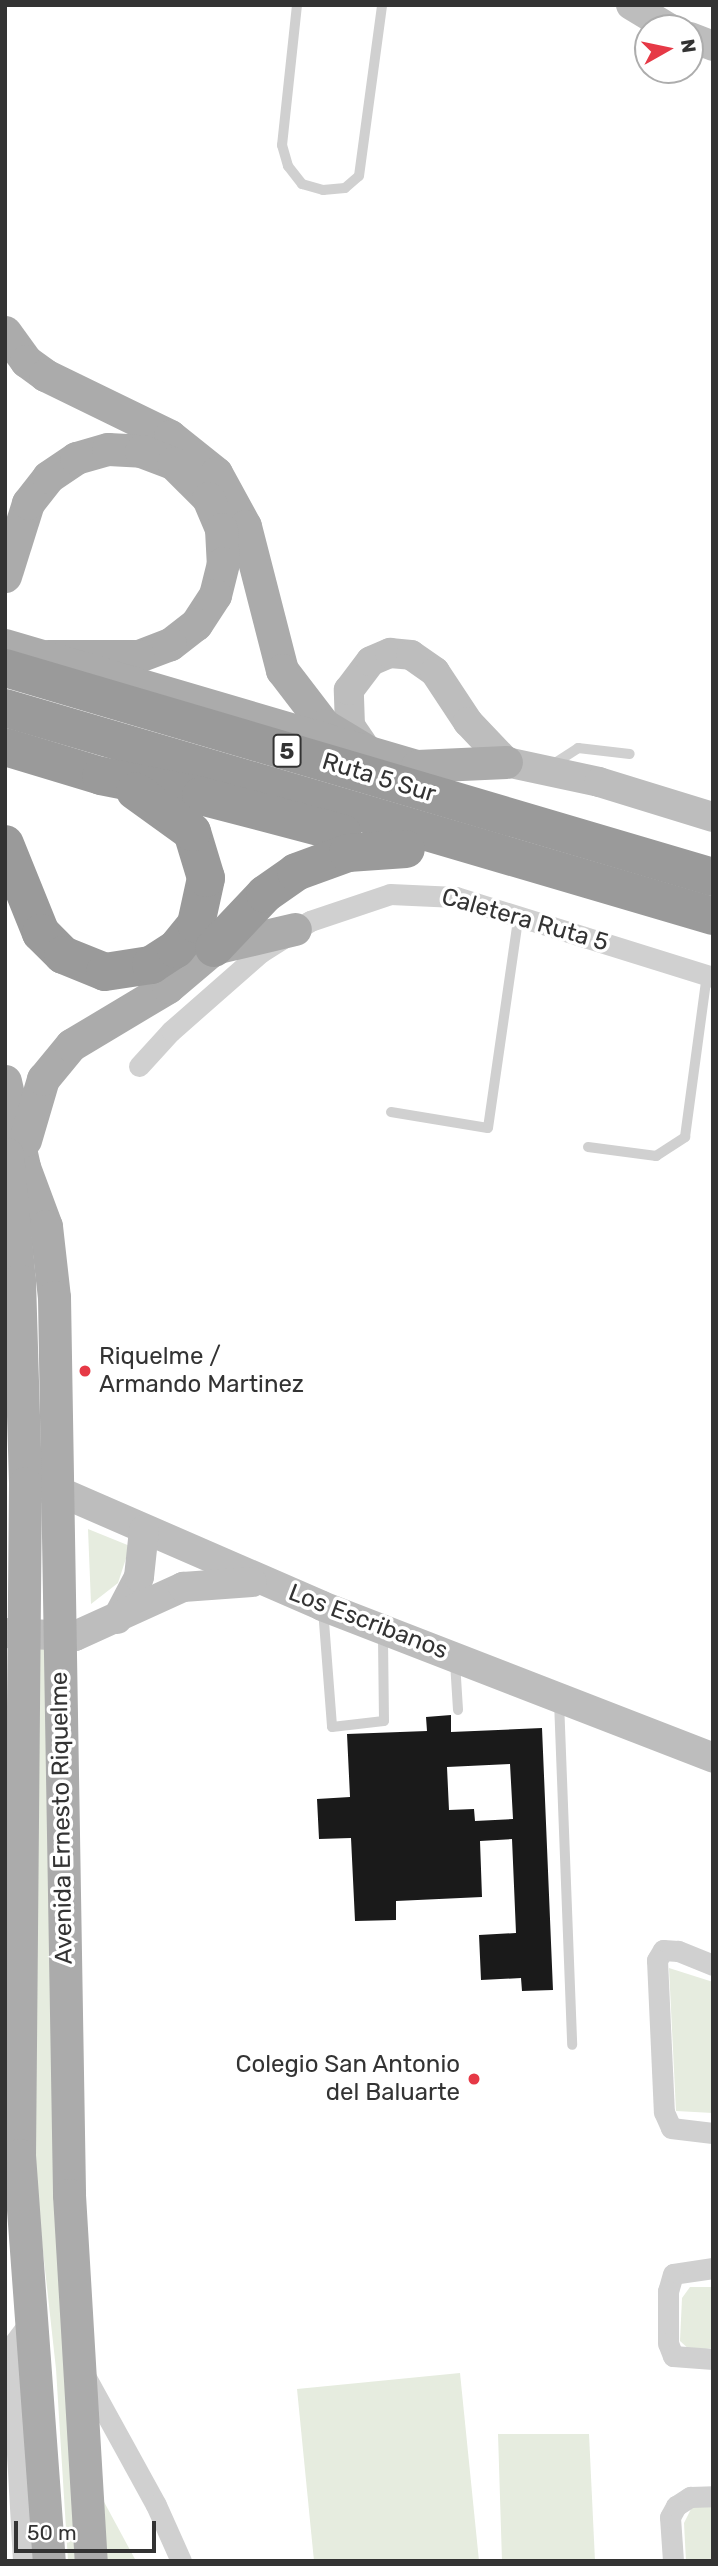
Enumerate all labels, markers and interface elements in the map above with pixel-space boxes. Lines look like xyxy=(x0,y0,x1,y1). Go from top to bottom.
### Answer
north arrow xyxy=(634,14,704,84)
text: N xyxy=(676,37,701,54)
road number: 5 xyxy=(271,732,303,771)
street label: Ruta 5 Sur xyxy=(319,747,439,809)
street label: Caletera Ruta 5 xyxy=(438,882,612,958)
place label: Riquelme / Armando Martinez xyxy=(99,1343,304,1399)
marker: Riquelme / Armando Martinez xyxy=(77,1363,93,1379)
street label: Los Escribanos xyxy=(284,1578,452,1666)
street label: Avenida Ernesto Riquelme xyxy=(45,1671,79,1965)
place label: Colegio San Antonio del Baluarte xyxy=(235,2051,460,2107)
marker: Colegio San Antonio del Baluarte xyxy=(466,2071,482,2087)
scale bar xyxy=(18,2506,159,2550)
text: 50 m xyxy=(27,2520,77,2545)

